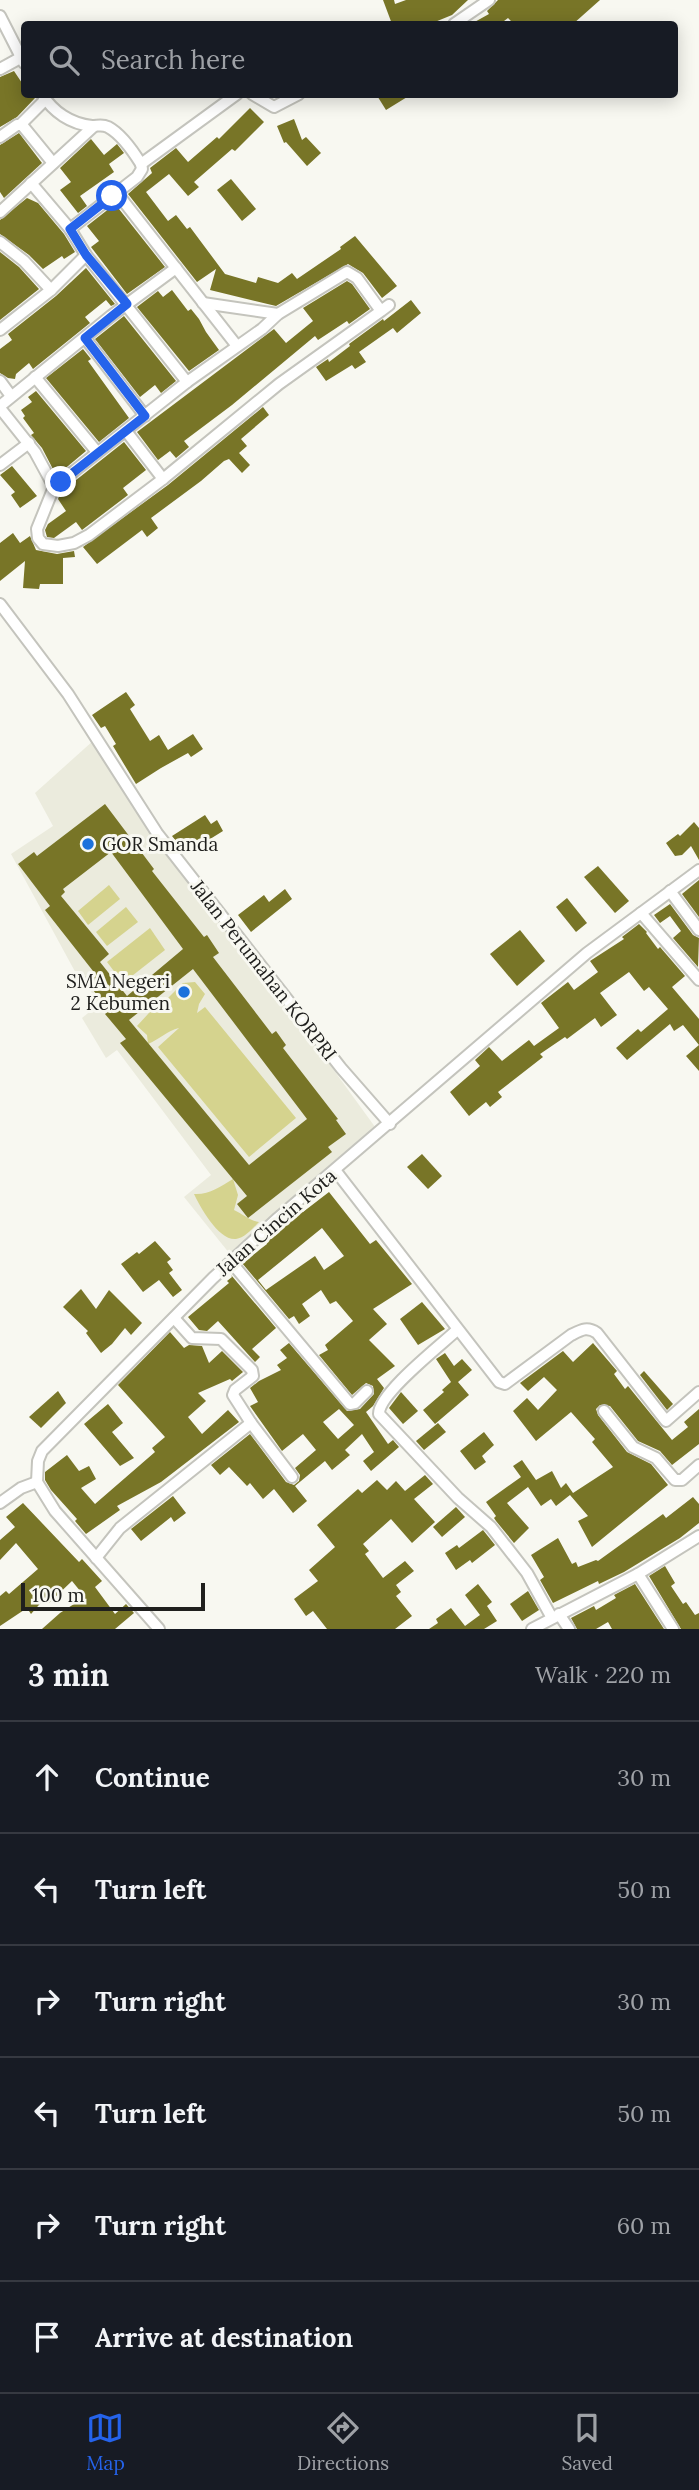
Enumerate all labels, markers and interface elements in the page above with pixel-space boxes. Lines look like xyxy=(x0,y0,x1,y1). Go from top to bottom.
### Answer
search box xyxy=(21,21,678,98)
icon: search xyxy=(45,41,83,79)
text: Search here xyxy=(101,43,245,76)
route start xyxy=(96,180,127,211)
route end xyxy=(45,466,76,497)
place label: GOR Smanda xyxy=(102,832,218,856)
marker: GOR Smanda xyxy=(80,836,96,852)
street label: Jalan Perumahan KORPRI xyxy=(185,874,342,1065)
place label: SMA Negeri 2 Kebumen xyxy=(66,969,170,1015)
marker: SMA Negeri 2 Kebumen xyxy=(176,984,192,1000)
street label: Jalan Cincin Kota xyxy=(210,1163,341,1281)
scale bar xyxy=(21,1580,205,1612)
text: 100 m xyxy=(32,1583,85,1607)
text: 3 min xyxy=(28,1656,109,1694)
text: Walk · 220 m xyxy=(535,1660,671,1689)
icon: ahead xyxy=(28,1758,66,1796)
text: Continue xyxy=(95,1761,210,1794)
text: 30 m xyxy=(617,1763,671,1792)
icon: left xyxy=(28,1870,66,1908)
text: Turn left xyxy=(95,1873,206,1906)
text: 50 m xyxy=(618,1875,671,1904)
icon: right xyxy=(28,1982,66,2020)
text: Turn right xyxy=(95,1985,226,2018)
text: 30 m xyxy=(617,1987,671,2016)
icon: left xyxy=(28,2094,66,2132)
text: Turn left xyxy=(95,2097,206,2130)
text: 50 m xyxy=(618,2099,671,2128)
icon: right xyxy=(28,2206,66,2244)
text: Turn right xyxy=(95,2209,226,2242)
text: 60 m xyxy=(617,2211,671,2240)
icon: arrive xyxy=(28,2318,66,2356)
text: Arrive at destination xyxy=(95,2321,353,2354)
tab: Map xyxy=(86,2409,125,2475)
tab: Directions xyxy=(297,2409,389,2475)
tab: Saved xyxy=(561,2409,613,2475)

